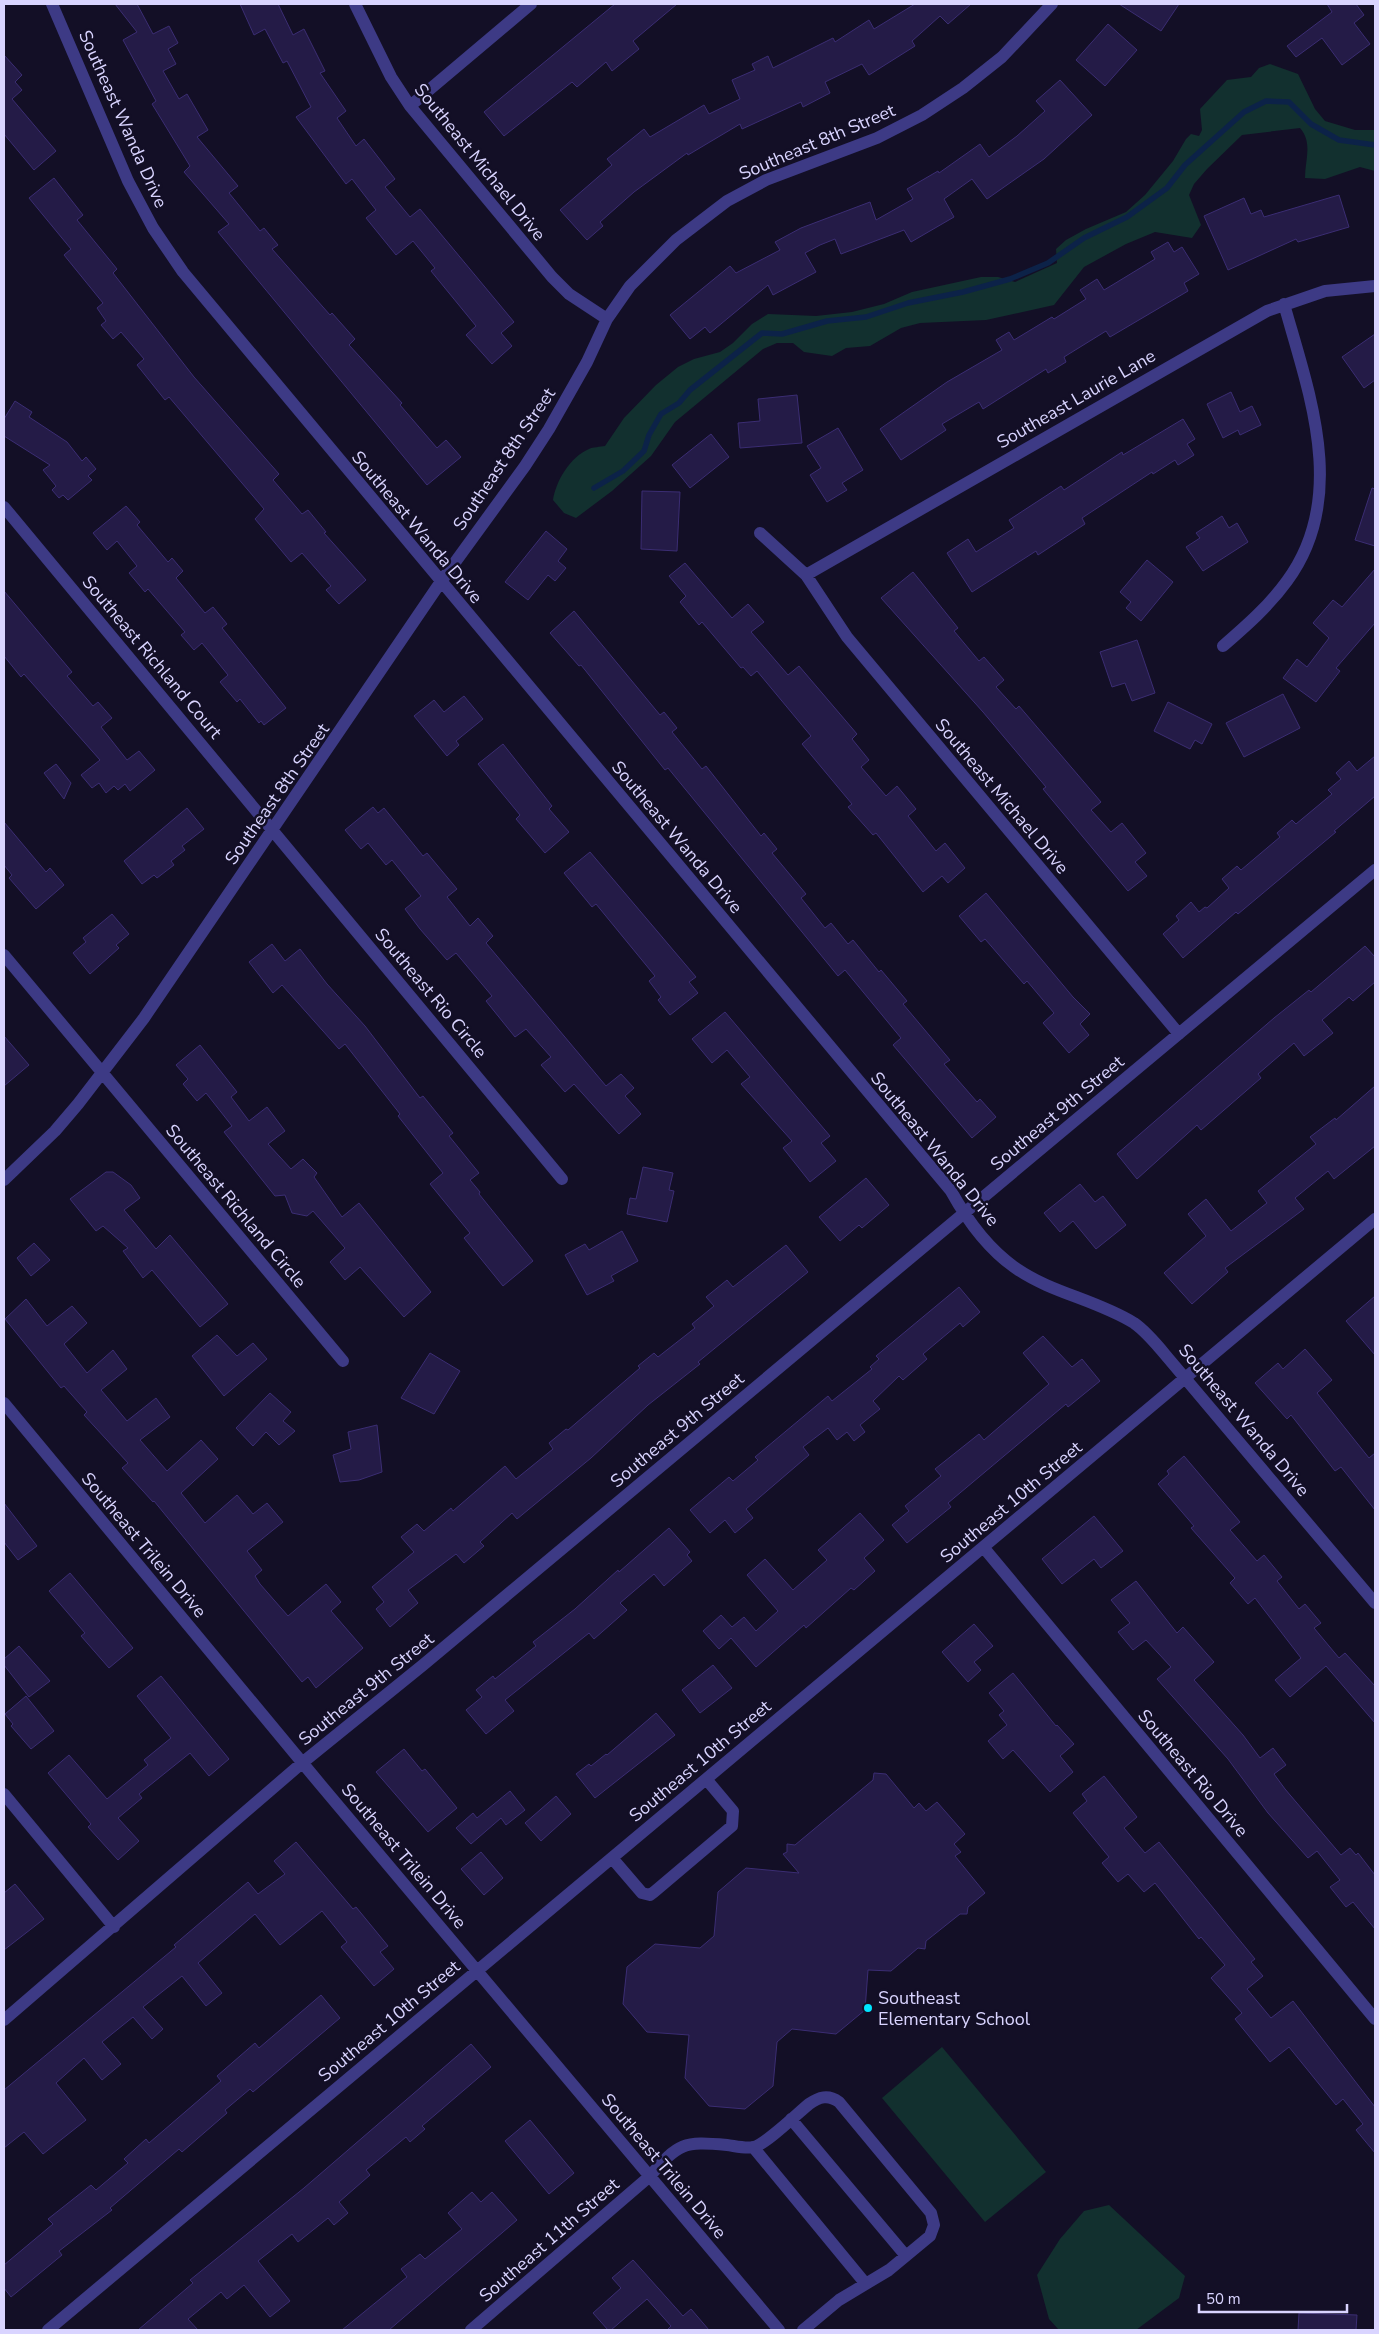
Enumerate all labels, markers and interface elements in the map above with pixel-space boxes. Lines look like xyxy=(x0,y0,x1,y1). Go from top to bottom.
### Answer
street label: Southeast Wanda Drive xyxy=(73,26,173,212)
street label: Southeast Michael Drive xyxy=(409,78,551,246)
street label: Southeast 8th Street xyxy=(735,98,899,186)
street label: Southeast Laurie Lane xyxy=(992,344,1160,454)
street label: Southeast 8th Street xyxy=(447,382,561,535)
street label: Southeast Wanda Drive xyxy=(346,446,488,608)
street label: Southeast Richland Court xyxy=(77,570,228,744)
street label: Southeast Michael Drive xyxy=(930,713,1074,879)
street label: Southeast 8th Street xyxy=(219,718,335,869)
street label: Southeast Wanda Drive xyxy=(606,756,748,918)
street label: Southeast Rio Circle xyxy=(369,923,493,1063)
street label: Southeast 9th Street xyxy=(985,1050,1129,1176)
street label: Southeast Wanda Drive xyxy=(865,1067,1005,1231)
street label: Southeast Richland Circle xyxy=(160,1119,312,1293)
street label: Southeast Wanda Drive xyxy=(1173,1339,1315,1501)
street label: Southeast 9th Street xyxy=(605,1367,749,1493)
street label: Southeast 10th Street xyxy=(935,1435,1087,1568)
street label: Southeast Trilein Drive xyxy=(76,1467,212,1623)
street label: Southeast 9th Street xyxy=(293,1627,439,1751)
street label: Southeast 10th Street xyxy=(624,1694,776,1827)
street label: Southeast Rio Drive xyxy=(1132,1704,1254,1842)
street label: Southeast Trilein Drive xyxy=(336,1778,472,1934)
street label: Southeast 10th Street xyxy=(313,1954,465,2087)
place label: Southeast Elementary School xyxy=(878,1986,1031,2031)
marker: Southeast Elementary School xyxy=(862,2002,874,2014)
street label: Southeast Trilein Drive xyxy=(596,2088,732,2244)
street label: Southeast 11th Street xyxy=(474,2172,625,2308)
scale bar xyxy=(1199,2282,1346,2314)
text: 50 m xyxy=(1206,2289,1241,2309)

